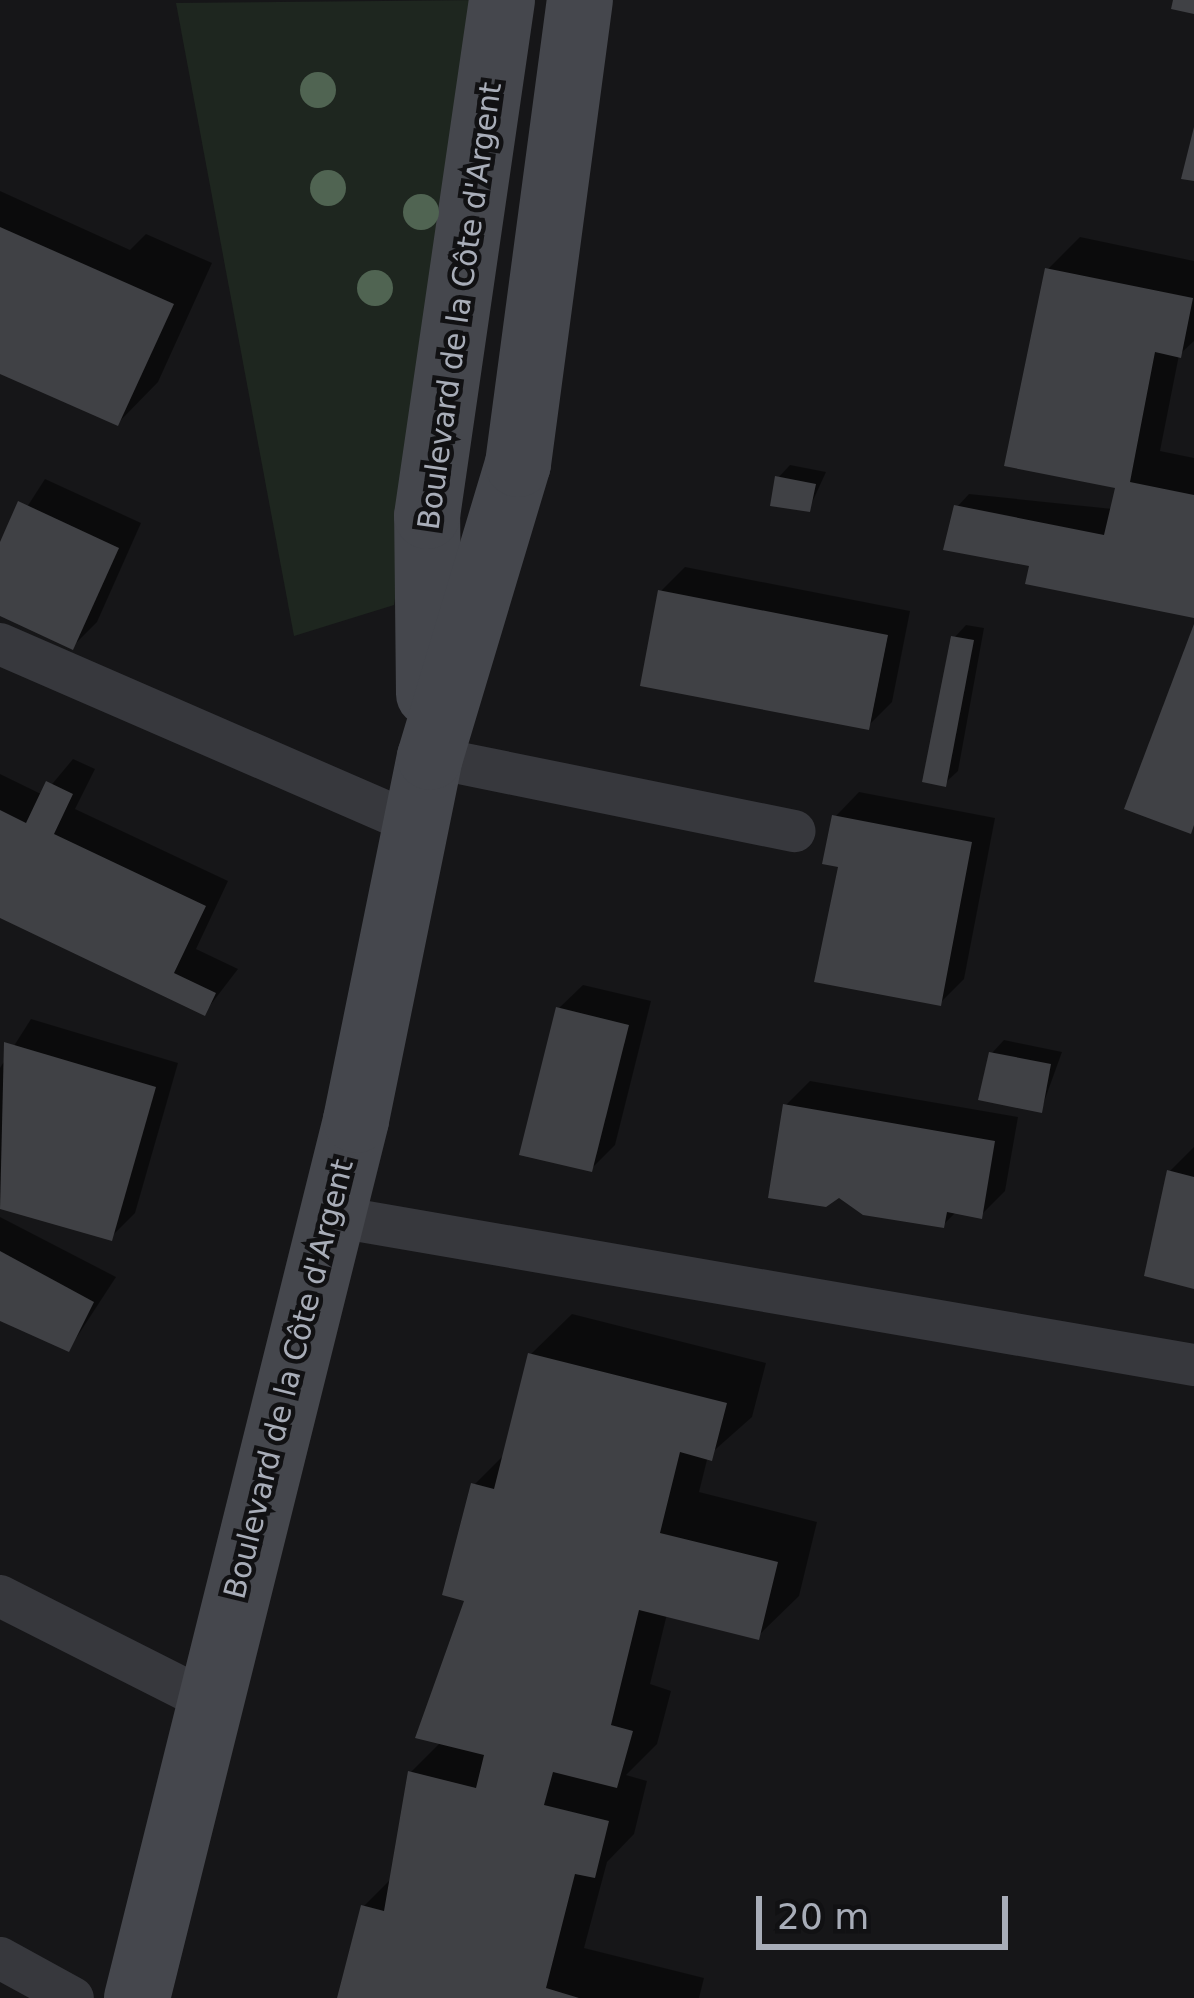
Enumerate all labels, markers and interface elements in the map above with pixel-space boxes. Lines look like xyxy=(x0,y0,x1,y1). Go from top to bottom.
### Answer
street label: Boulevard de la Côte d'Argent xyxy=(411,80,509,532)
street label: Boulevard de la Côte d'Argent xyxy=(217,1156,361,1602)
scale bar xyxy=(762,1872,1014,1946)
text: 20 m xyxy=(777,1896,869,1937)

